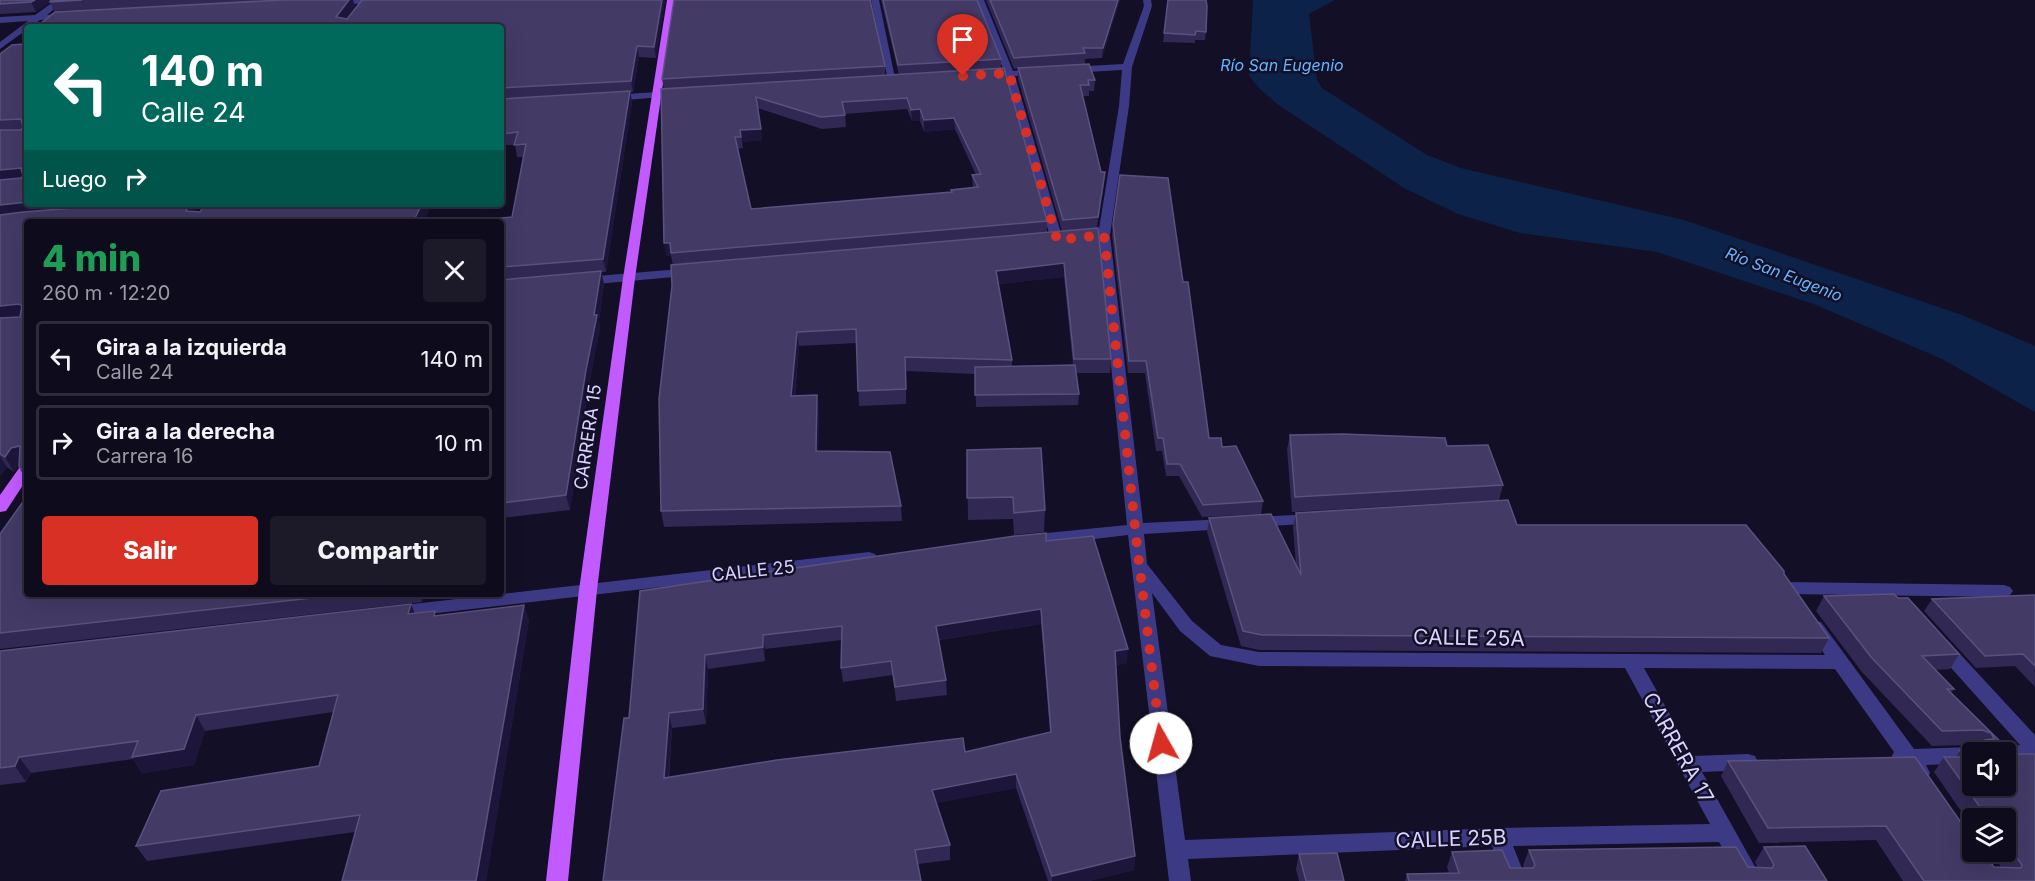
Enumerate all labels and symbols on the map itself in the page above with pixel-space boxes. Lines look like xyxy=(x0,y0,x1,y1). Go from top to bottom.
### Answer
pin xyxy=(937,14,988,76)
water label: Río San Eugenio xyxy=(1220,55,1344,75)
water label: Río San Eugenio xyxy=(1723,243,1845,305)
street label: CARRERA 15 xyxy=(570,383,605,491)
street label: CALLE 25 xyxy=(710,556,796,585)
street label: CALLE 25A xyxy=(1413,624,1525,651)
street label: CARRERA 17 xyxy=(1638,688,1719,808)
position arrow xyxy=(1129,711,1193,775)
street label: CALLE 25B xyxy=(1395,824,1507,853)

